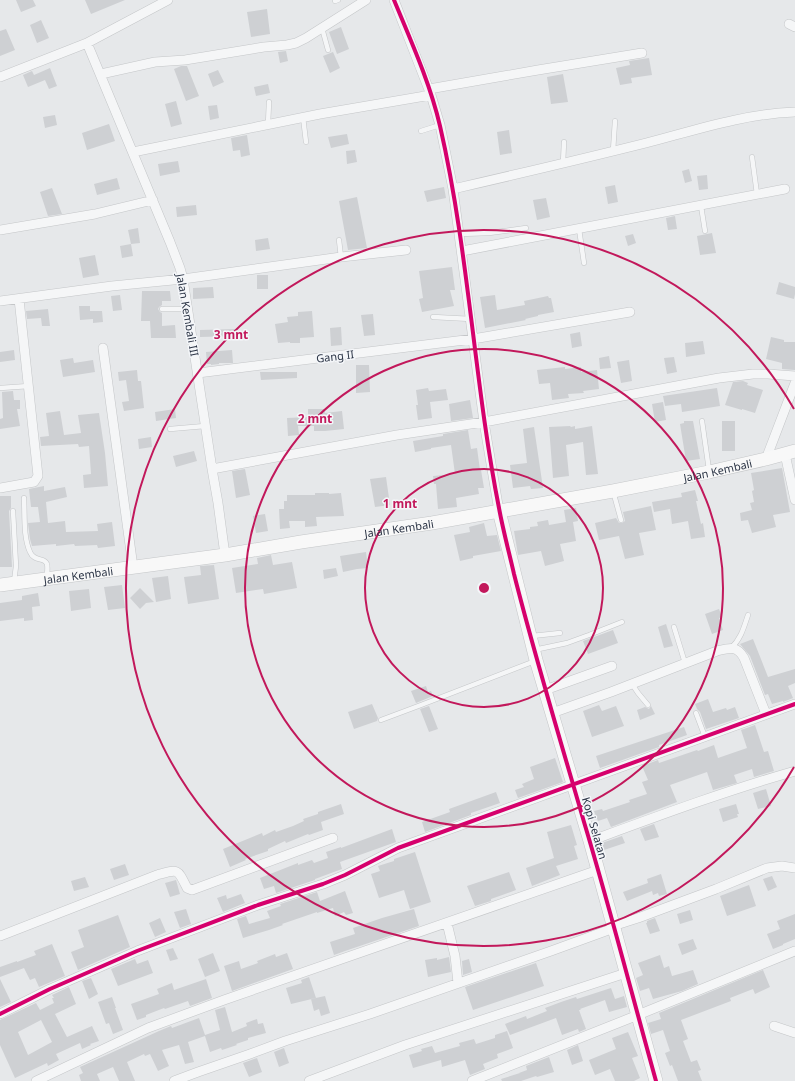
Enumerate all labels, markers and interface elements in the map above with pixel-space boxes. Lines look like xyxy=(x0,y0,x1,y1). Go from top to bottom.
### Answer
street label: Jalan Kembali III xyxy=(173,271,203,358)
text: 3 mnt xyxy=(214,326,248,343)
street label: Gang II xyxy=(315,346,355,366)
text: 2 mnt xyxy=(298,410,332,427)
street label: Jalan Kembali xyxy=(681,455,753,485)
text: 1 mnt xyxy=(383,495,417,512)
street label: Jalan Kembali xyxy=(362,515,435,540)
street label: Jalan Kembali xyxy=(42,563,114,587)
centre of rings xyxy=(477,581,491,595)
street label: Kopi Selatan xyxy=(579,795,611,861)

